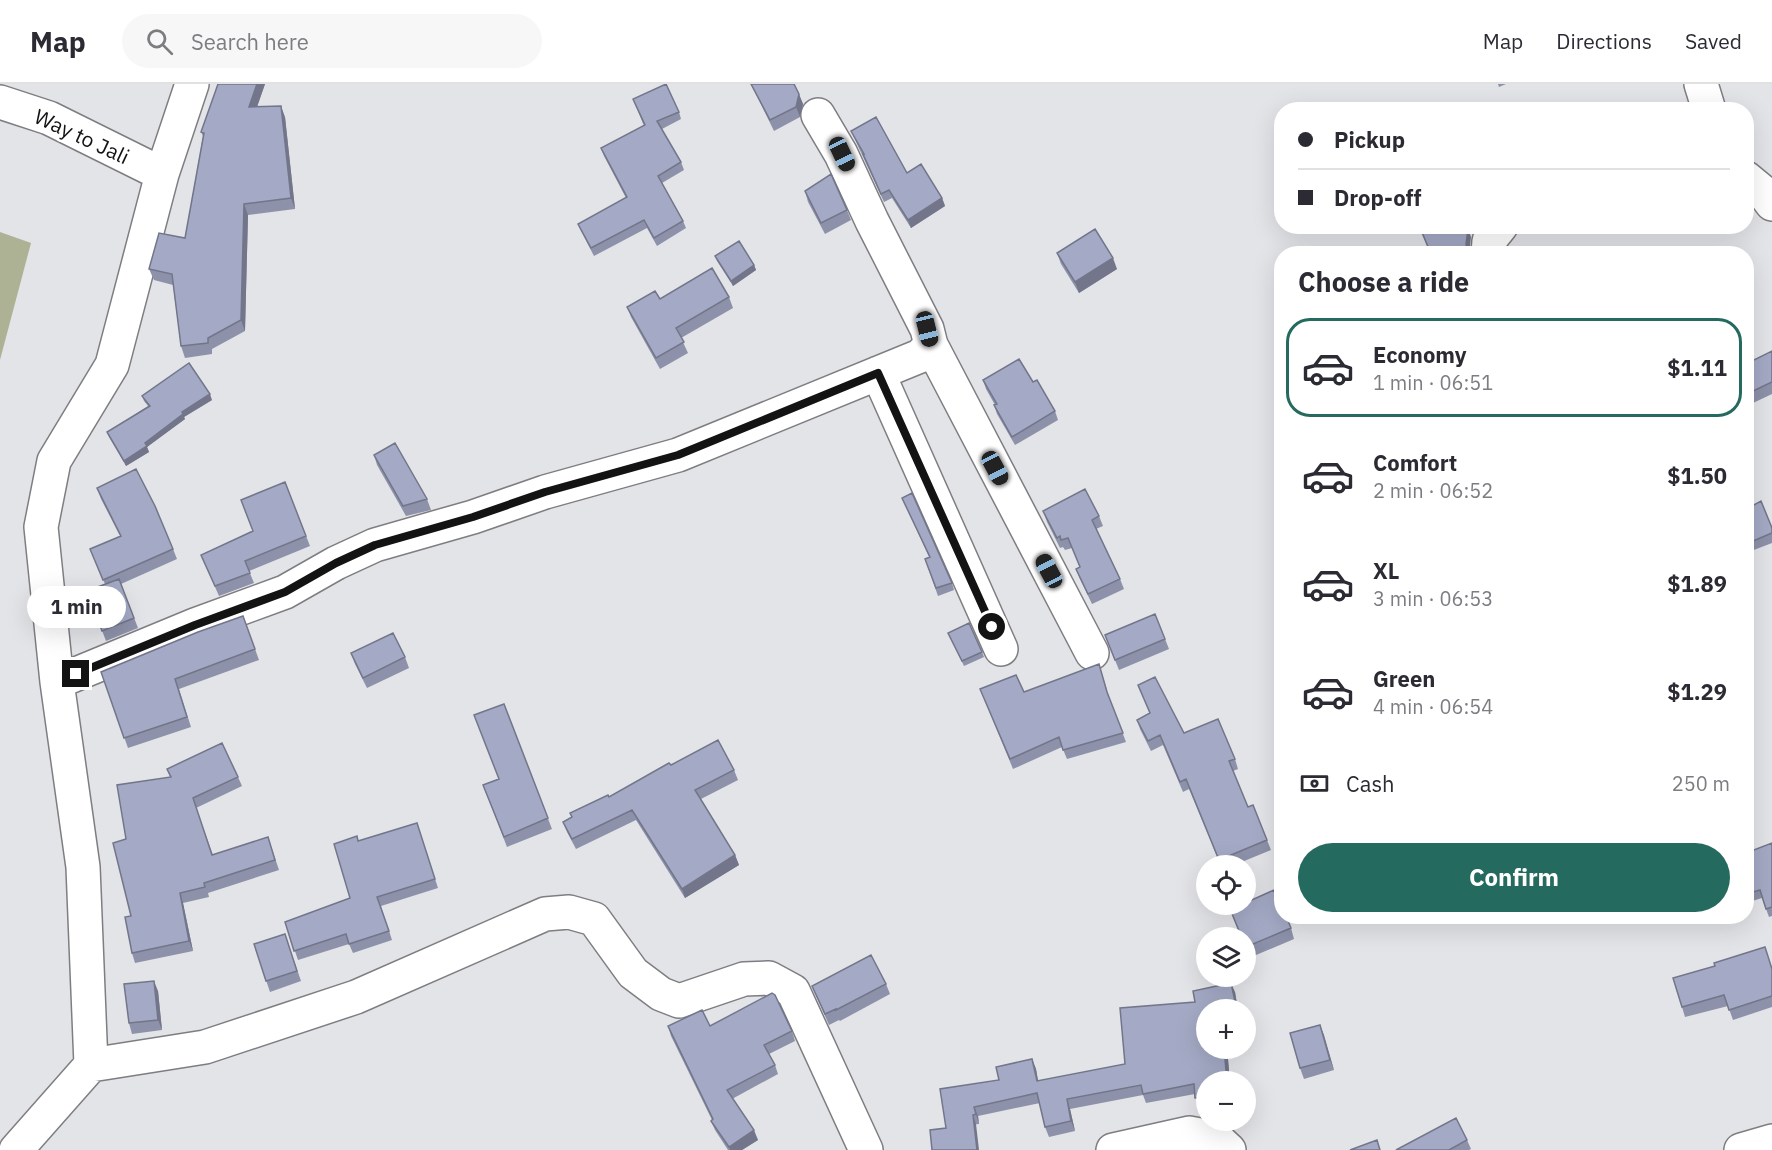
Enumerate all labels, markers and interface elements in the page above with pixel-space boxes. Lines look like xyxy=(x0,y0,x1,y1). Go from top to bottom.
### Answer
search box xyxy=(122,14,542,68)
text: Map xyxy=(30,23,86,60)
icon: search xyxy=(143,25,176,58)
text: Search here xyxy=(191,27,309,56)
text: Map xyxy=(1483,27,1523,55)
text: Directions xyxy=(1556,27,1652,55)
text: Saved xyxy=(1685,27,1742,55)
street label: Way to Jali xyxy=(30,102,134,170)
text: Pickup xyxy=(1334,125,1405,154)
car xyxy=(826,134,858,174)
text: Drop-off xyxy=(1334,183,1421,212)
text: Choose a ride xyxy=(1298,264,1469,299)
car xyxy=(914,309,940,349)
text: Economy xyxy=(1373,340,1467,369)
icon: car xyxy=(1301,341,1355,395)
text: $1.11 xyxy=(1667,353,1727,382)
text: 1 min · 06:51 xyxy=(1373,369,1493,396)
car xyxy=(979,448,1011,488)
text: Comfort xyxy=(1373,448,1457,477)
icon: car xyxy=(1301,449,1355,503)
text: $1.50 xyxy=(1667,461,1727,490)
text: 2 min · 06:52 xyxy=(1373,477,1493,504)
car xyxy=(1033,551,1065,591)
text: XL xyxy=(1373,556,1399,585)
icon: car xyxy=(1301,557,1355,611)
text: $1.89 xyxy=(1667,569,1727,598)
text: 3 min · 06:53 xyxy=(1373,585,1493,612)
callout: 1 min xyxy=(26,587,125,629)
text: 1 min xyxy=(50,593,103,620)
route start xyxy=(978,613,1005,640)
route end xyxy=(62,660,89,687)
text: Green xyxy=(1373,664,1435,693)
icon: car xyxy=(1301,665,1355,719)
text: $1.29 xyxy=(1667,677,1727,706)
text: 4 min · 06:54 xyxy=(1373,693,1493,720)
icon: cash xyxy=(1298,767,1331,800)
text: Cash xyxy=(1346,769,1395,798)
text: 250 m xyxy=(1672,770,1730,797)
button: Confirm xyxy=(1298,843,1730,912)
map controls xyxy=(1196,855,1256,1131)
button: locate xyxy=(1196,855,1256,915)
button: layers xyxy=(1196,927,1256,987)
button: + xyxy=(1196,999,1256,1059)
button: − xyxy=(1196,1071,1256,1131)

